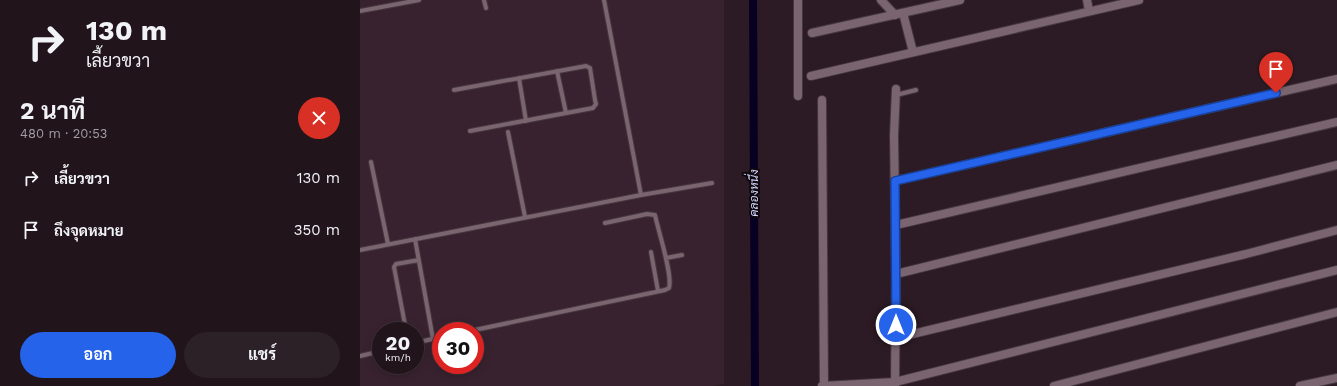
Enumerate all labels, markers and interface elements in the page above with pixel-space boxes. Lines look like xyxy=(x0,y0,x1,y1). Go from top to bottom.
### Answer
text: 130 m xyxy=(86,14,167,47)
icon: right xyxy=(20,16,72,68)
text: เลี้ยวขวา xyxy=(86,50,150,71)
pin xyxy=(1259,52,1293,93)
icon: arrive xyxy=(1265,58,1287,80)
text: 2 นาที xyxy=(20,97,85,125)
button: close xyxy=(298,97,340,139)
text: 480 m · 20:53 xyxy=(20,126,107,141)
icon: right xyxy=(20,167,42,189)
text: 130 m xyxy=(297,169,340,187)
water label: คลองหนึ่ง xyxy=(743,169,761,217)
text: เลี้ยวขวา xyxy=(54,170,110,188)
icon: arrive xyxy=(20,219,42,241)
text: 350 m xyxy=(294,221,340,239)
text: ถึงจุดหมาย xyxy=(54,222,124,240)
position arrow xyxy=(875,304,917,346)
speed limit sign: 30 xyxy=(432,322,484,374)
text: 20 xyxy=(386,331,410,355)
button: ออก xyxy=(20,332,176,378)
button: แชร์ xyxy=(184,332,340,378)
text: km/h xyxy=(385,352,411,363)

